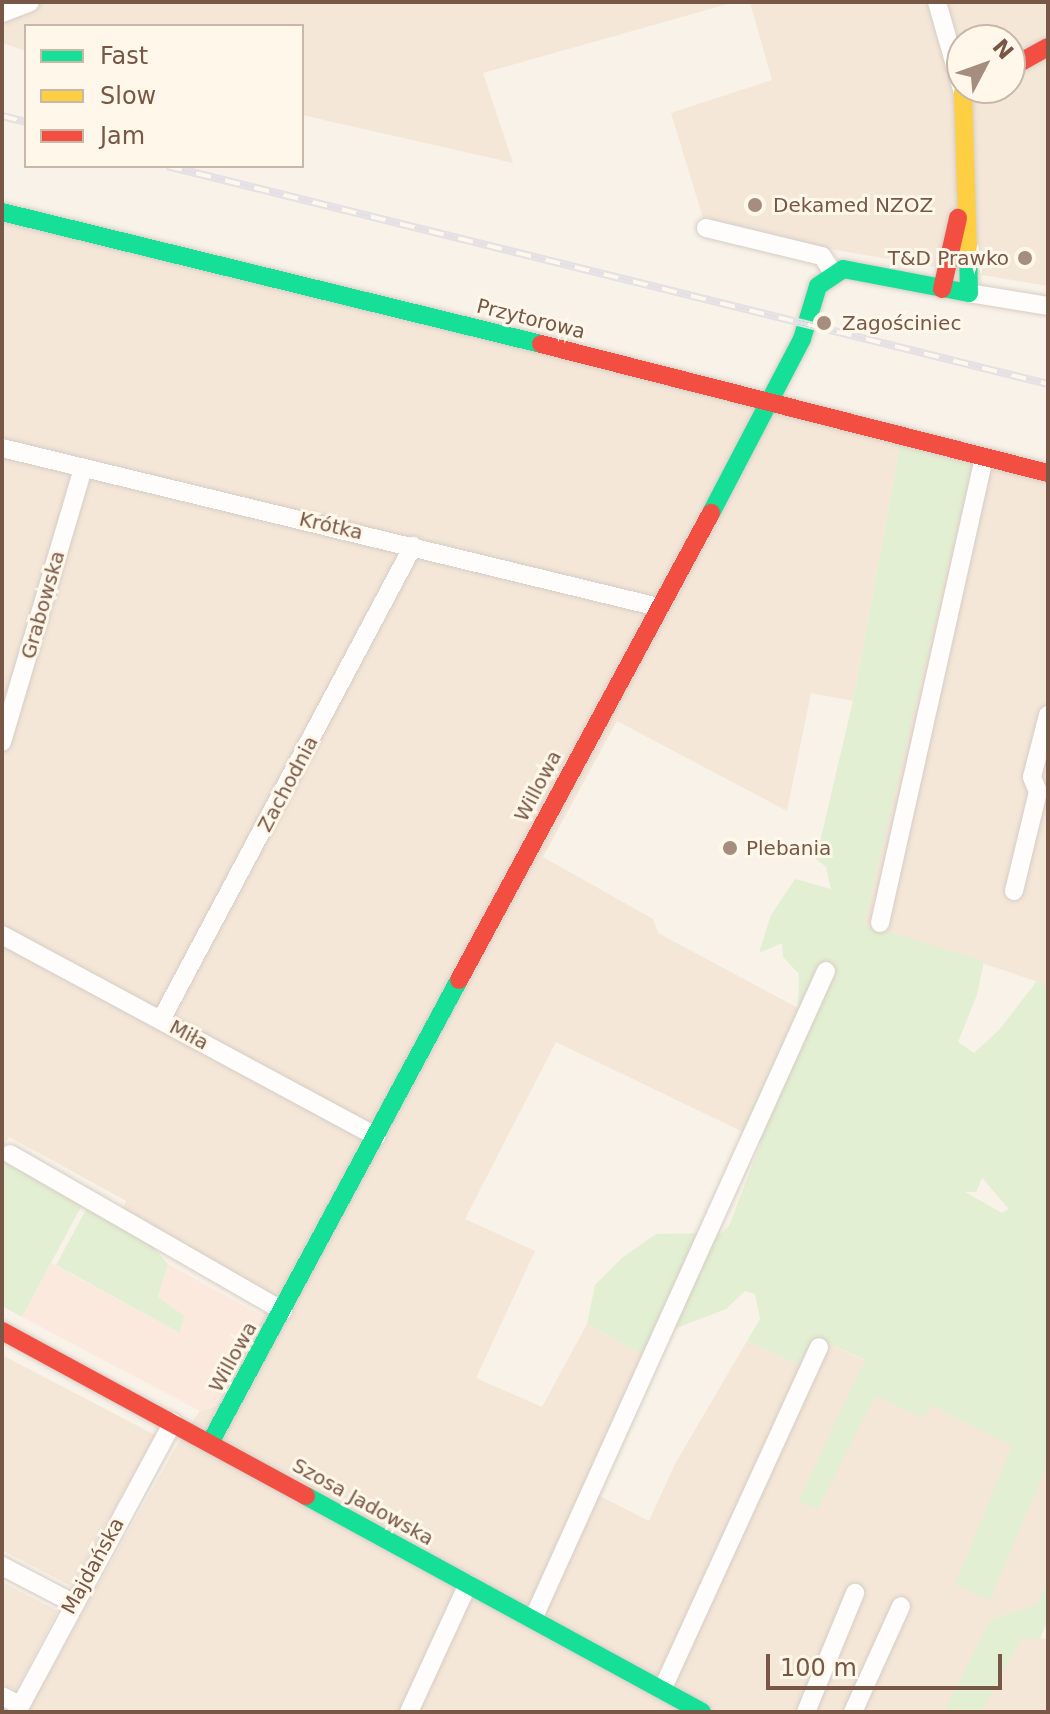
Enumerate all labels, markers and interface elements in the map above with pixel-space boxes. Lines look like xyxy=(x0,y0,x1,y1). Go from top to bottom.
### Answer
legend xyxy=(24,24,304,168)
north arrow xyxy=(946,24,1026,104)
text: N xyxy=(987,34,1018,64)
text: Fast xyxy=(100,42,148,70)
text: Slow xyxy=(100,82,156,110)
text: Jam xyxy=(100,122,145,150)
place label: Dekamed NZOZ xyxy=(773,193,933,217)
marker: Dekamed NZOZ xyxy=(744,194,766,216)
place label: T&D Prawko xyxy=(888,246,1009,270)
marker: T&D Prawko xyxy=(1016,249,1034,267)
street label: Przytorowa xyxy=(474,294,588,344)
place label: Zagościniec xyxy=(842,311,961,335)
marker: Zagościniec xyxy=(813,312,835,334)
street label: Krótka xyxy=(297,507,365,545)
street label: Grabowska xyxy=(16,548,70,662)
street label: Zachodnia xyxy=(253,732,323,836)
street label: Willowa xyxy=(509,746,567,826)
place label: Plebania xyxy=(746,836,831,860)
marker: Plebania xyxy=(721,839,739,857)
street label: Miła xyxy=(165,1015,213,1055)
street label: Willowa xyxy=(204,1318,262,1396)
street label: Szosa Jadowska xyxy=(288,1453,438,1551)
street label: Majdańska xyxy=(57,1514,129,1618)
scale bar xyxy=(770,1638,1006,1688)
text: 100 m xyxy=(780,1654,857,1682)

